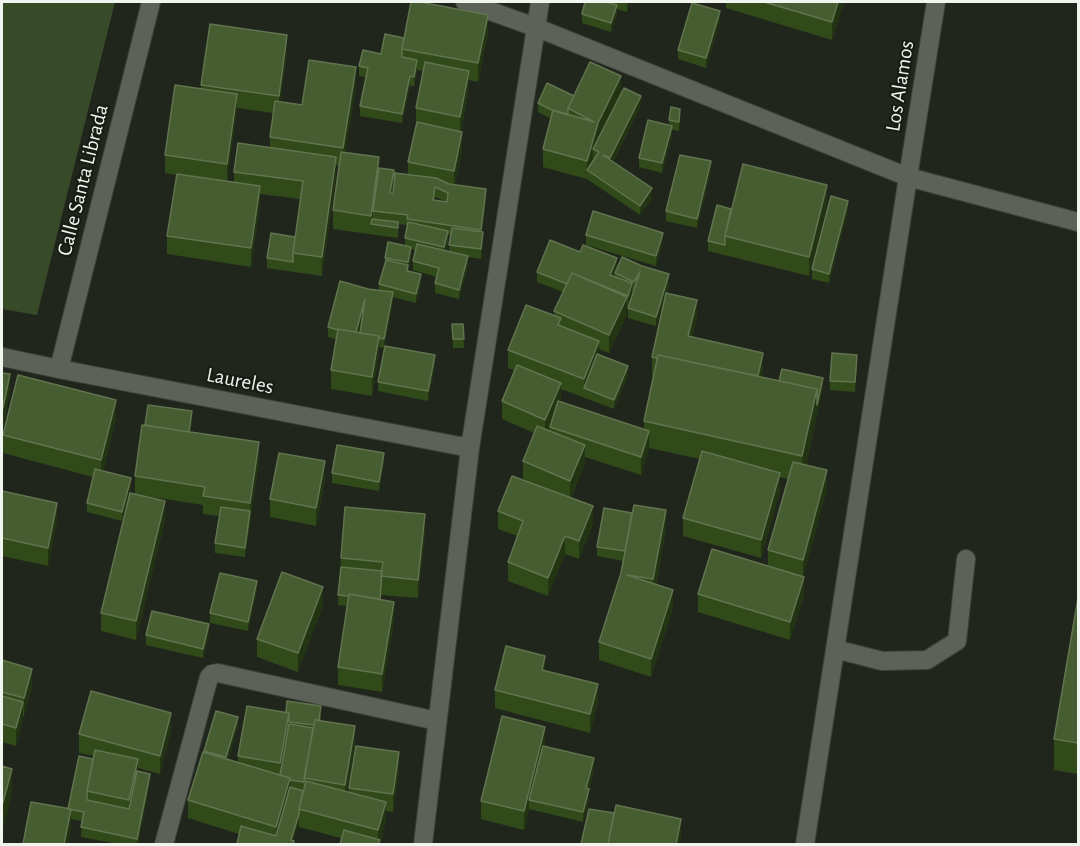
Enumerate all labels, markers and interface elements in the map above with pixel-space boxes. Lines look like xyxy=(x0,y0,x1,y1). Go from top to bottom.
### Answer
street label: Los Alamos xyxy=(880,39,920,133)
street label: Calle Santa Librada xyxy=(52,102,114,258)
street label: Laureles xyxy=(204,362,276,400)

